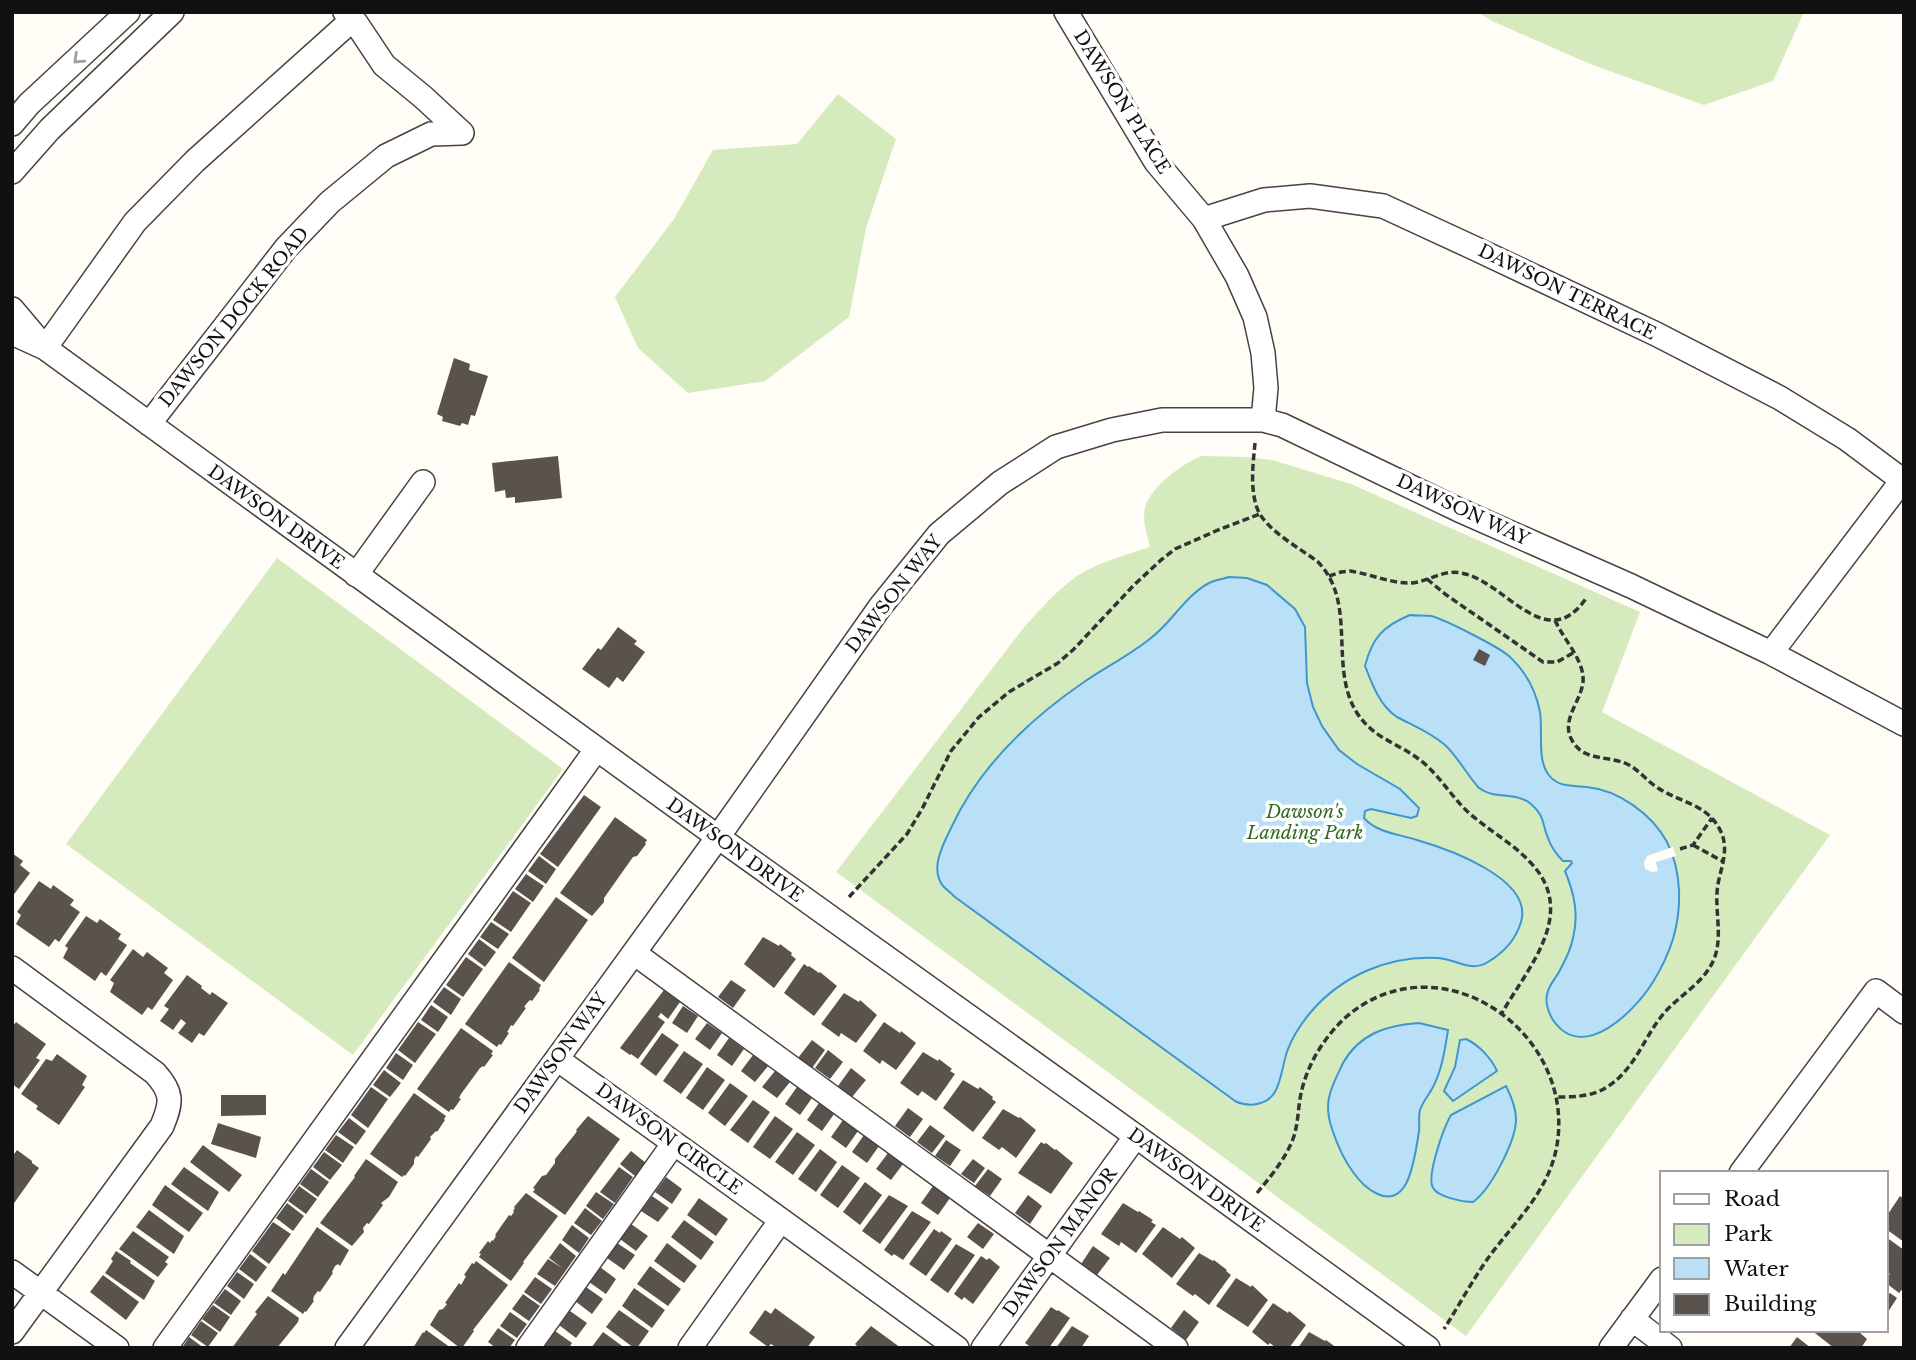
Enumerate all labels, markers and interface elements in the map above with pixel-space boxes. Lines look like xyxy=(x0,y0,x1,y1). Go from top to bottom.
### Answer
street label: DAWSON PLACE xyxy=(1069,26,1175,178)
one-way arrow xyxy=(73,50,86,63)
street label: DAWSON DOCK ROAD xyxy=(155,223,313,411)
street label: DAWSON TERRACE xyxy=(1474,239,1660,345)
street label: DAWSON DRIVE xyxy=(203,460,349,574)
street label: DAWSON WAY xyxy=(1393,470,1533,551)
street label: DAWSON WAY xyxy=(841,530,947,657)
street label: DAWSON DRIVE xyxy=(662,793,808,907)
park label: Dawson's Landing Park xyxy=(1246,801,1363,844)
street label: DAWSON WAY xyxy=(510,988,613,1118)
street label: DAWSON CIRCLE xyxy=(592,1079,746,1199)
street label: DAWSON DRIVE xyxy=(1123,1123,1269,1237)
street label: DAWSON MANOR xyxy=(998,1162,1122,1321)
legend xyxy=(1660,1171,1888,1332)
text: Road xyxy=(1724,1186,1780,1212)
text: Park xyxy=(1724,1221,1773,1247)
text: Water xyxy=(1723,1256,1788,1282)
text: Building xyxy=(1724,1291,1817,1317)

